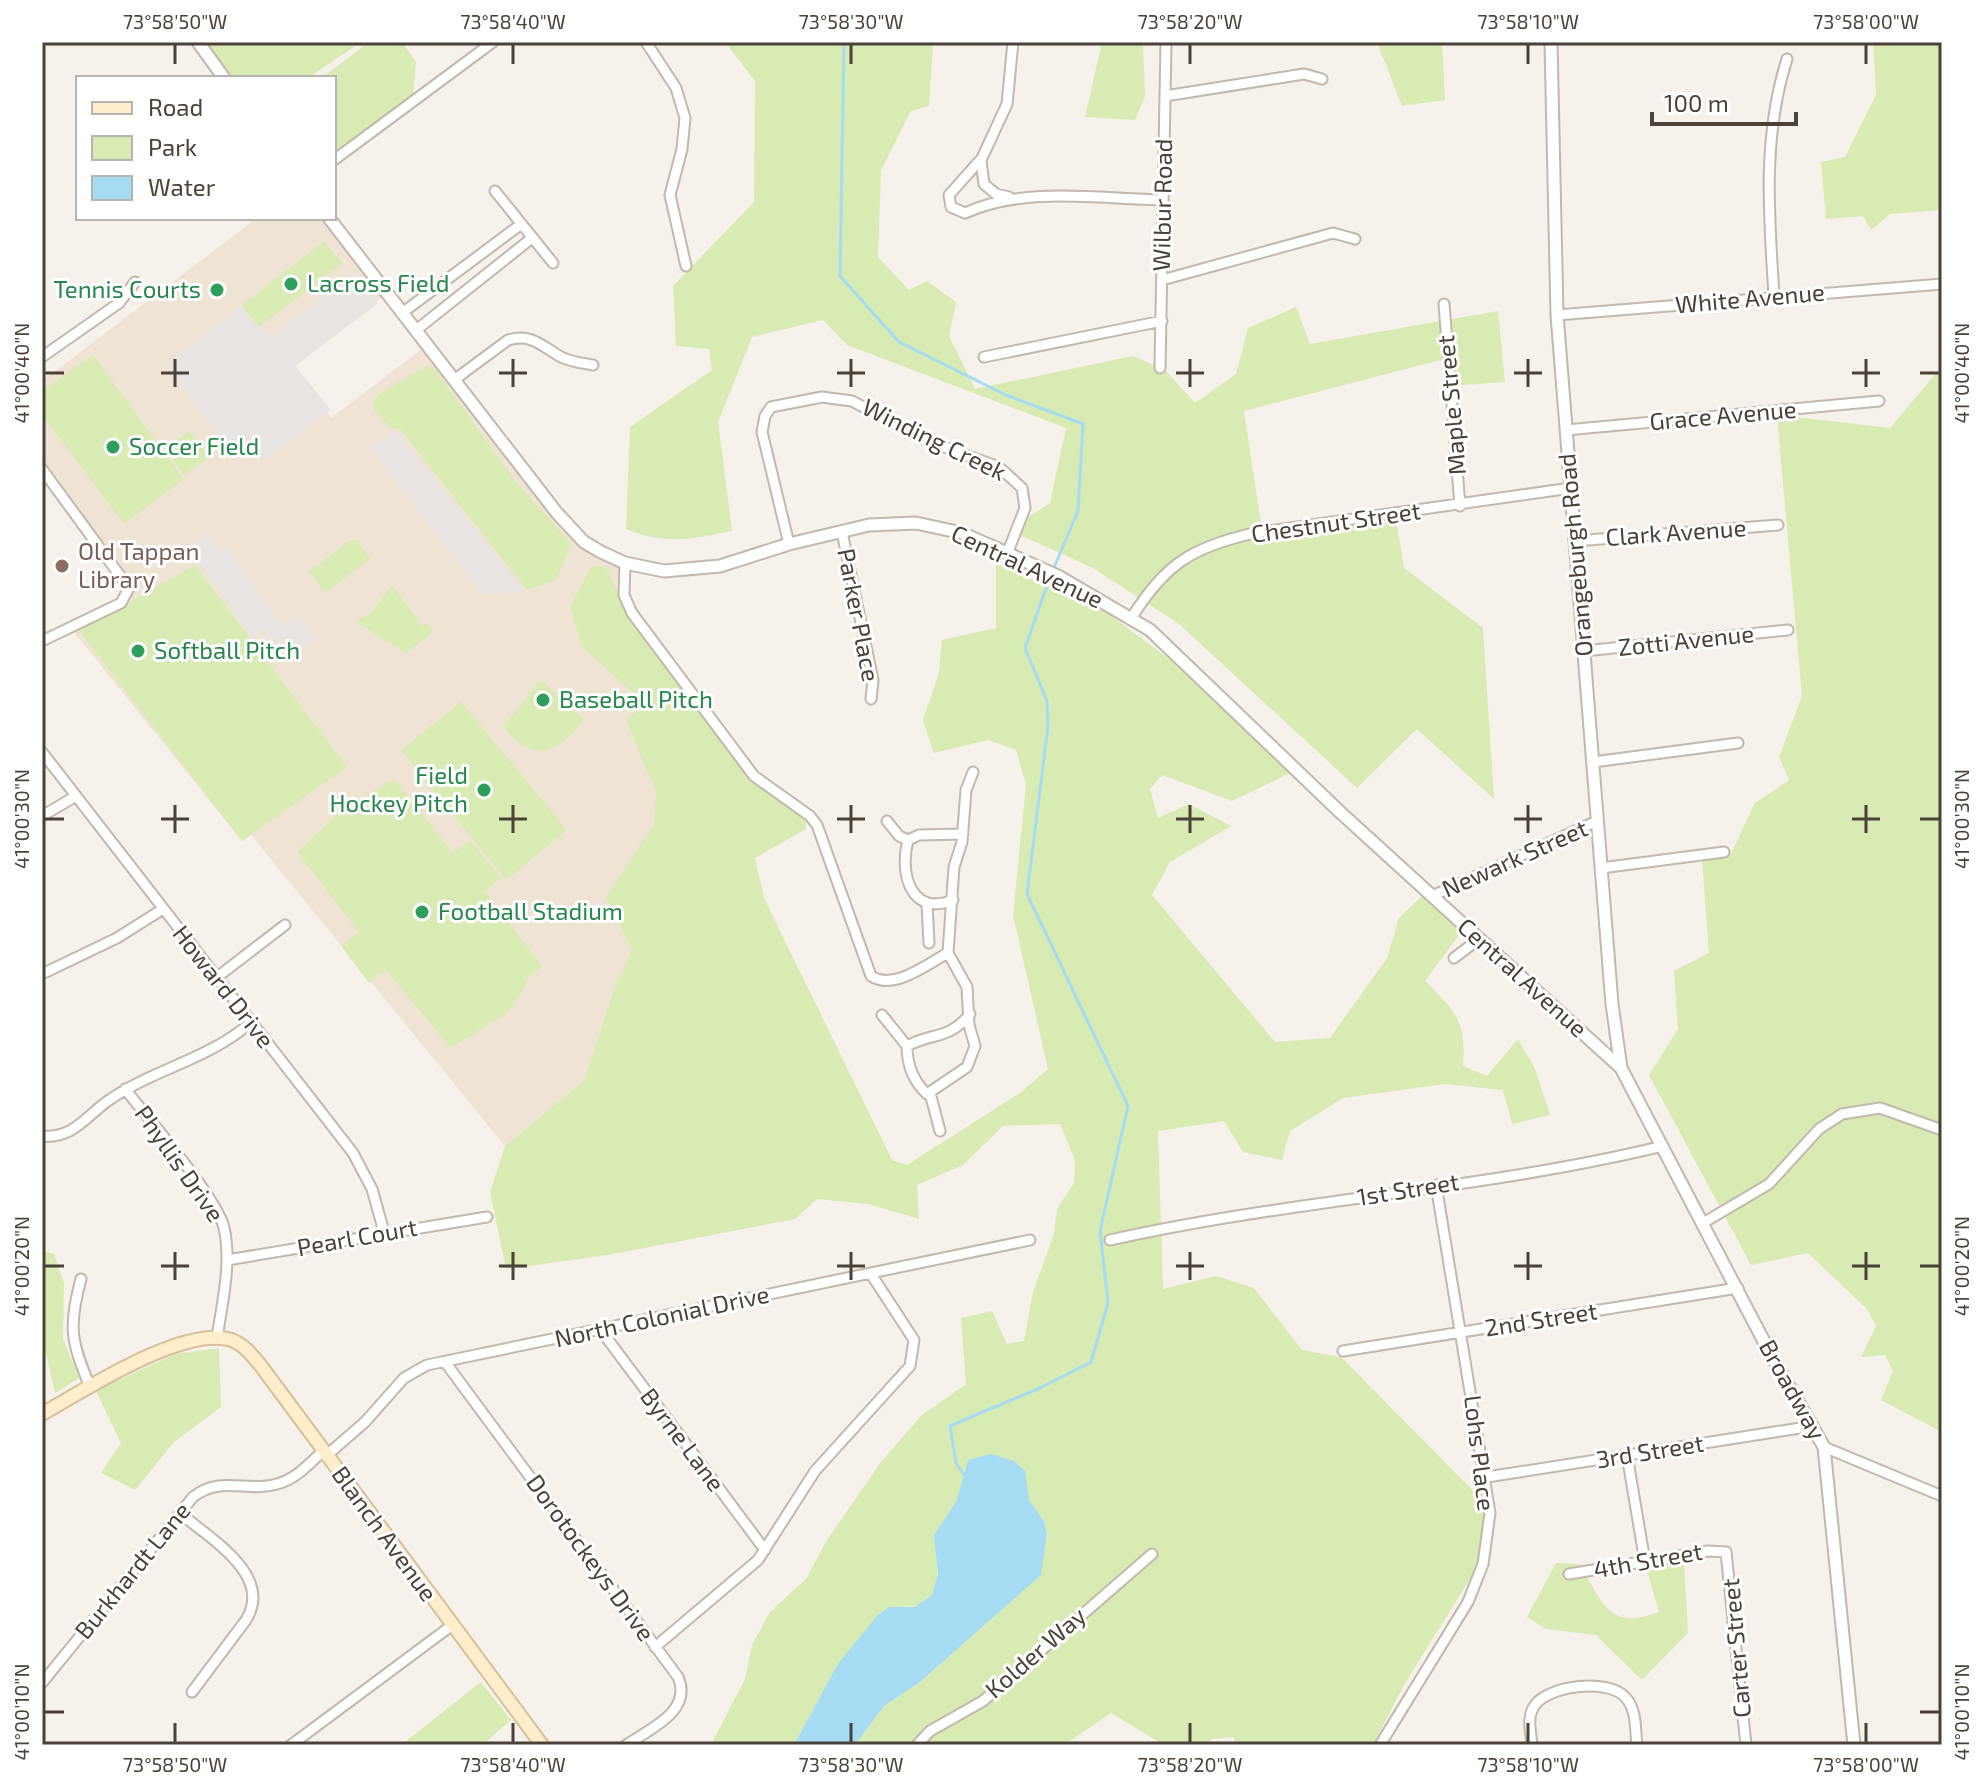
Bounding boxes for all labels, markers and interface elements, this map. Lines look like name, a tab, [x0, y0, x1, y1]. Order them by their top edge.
text: 73°58'50"W	[123, 9, 227, 33]
text: 73°58'40"W	[460, 9, 566, 33]
text: 73°58'30"W	[799, 9, 903, 33]
text: 73°58'20"W	[1138, 9, 1243, 33]
text: 73°58'10"W	[1477, 9, 1579, 33]
text: 73°58'00"W	[1813, 9, 1919, 33]
legend	[76, 76, 336, 220]
scale bar	[1652, 76, 1796, 126]
text: 100 m	[1664, 88, 1729, 117]
text: Road	[148, 92, 203, 121]
text: Park	[148, 132, 197, 161]
street label: Wilbur Road	[1146, 138, 1177, 272]
text: Water	[148, 172, 216, 201]
place label: Lacross Field	[307, 268, 450, 297]
place label: Tennis Courts	[54, 274, 201, 303]
marker: Lacross Field	[282, 275, 300, 293]
street label: White Avenue	[1674, 277, 1826, 318]
marker: Tennis Courts	[208, 281, 226, 299]
text: 41°00'40"N	[9, 323, 33, 423]
text: 41°00'40"N	[1949, 323, 1973, 423]
street label: Maple Street	[1430, 334, 1471, 476]
street label: Winding Creek	[858, 391, 1011, 486]
street label: Grace Avenue	[1648, 394, 1798, 435]
place label: Soccer Field	[129, 431, 259, 460]
marker: Soccer Field	[104, 438, 122, 456]
street label: Orangeburgh Road	[1551, 452, 1598, 658]
street label: Chestnut Street	[1249, 495, 1422, 548]
street label: Clark Avenue	[1605, 512, 1747, 551]
street label: Central Avenue	[947, 518, 1108, 613]
place label: Old Tappan Library	[78, 536, 200, 593]
street label: Parker Place	[832, 546, 887, 684]
marker: Old Tappan Library	[53, 557, 71, 575]
street label: Zotti Avenue	[1616, 618, 1755, 661]
place label: Softball Pitch	[154, 635, 300, 664]
marker: Softball Pitch	[129, 642, 147, 660]
place label: Baseball Pitch	[559, 684, 713, 713]
marker: Baseball Pitch	[534, 691, 552, 709]
place label: Field Hockey Pitch	[329, 760, 468, 817]
text: 41°00'30"N	[9, 769, 33, 869]
text: 41°00'30"N	[1949, 769, 1973, 869]
marker: Field Hockey Pitch	[475, 781, 493, 799]
street label: Newark Street	[1437, 813, 1592, 903]
place label: Football Stadium	[438, 896, 623, 925]
marker: Football Stadium	[413, 903, 431, 921]
street label: Central Avenue	[1452, 911, 1594, 1043]
street label: Howard Drive	[167, 919, 281, 1053]
street label: Phyllis Drive	[129, 1099, 231, 1227]
street label: 1st Street	[1355, 1166, 1461, 1211]
street label: Pearl Court	[294, 1212, 419, 1261]
text: 41°00'20"N	[9, 1216, 33, 1316]
text: 41°00'20"N	[1949, 1216, 1973, 1316]
street label: North Colonial Drive	[552, 1279, 772, 1352]
street label: 2nd Street	[1483, 1295, 1599, 1342]
street label: Broadway	[1754, 1334, 1833, 1445]
street label: Byrne Lane	[635, 1382, 731, 1496]
street label: Lohs Place	[1459, 1393, 1502, 1512]
street label: 3rd Street	[1594, 1428, 1706, 1473]
street label: Blanch Avenue	[326, 1460, 444, 1606]
street label: Dorotockeys Drive	[521, 1468, 661, 1646]
street label: Burkhardt Lane	[68, 1496, 196, 1644]
street label: 4th Street	[1591, 1536, 1704, 1583]
street label: Carter Street	[1715, 1577, 1756, 1719]
street label: Kolder Way	[979, 1600, 1091, 1703]
text: 41°00'10"N	[9, 1664, 33, 1761]
text: 41°00'10"N	[1949, 1664, 1973, 1761]
text: 73°58'50"W	[123, 1752, 227, 1776]
text: 73°58'40"W	[460, 1752, 566, 1776]
text: 73°58'30"W	[799, 1752, 903, 1776]
text: 73°58'20"W	[1138, 1752, 1243, 1776]
text: 73°58'10"W	[1477, 1752, 1579, 1776]
text: 73°58'00"W	[1813, 1752, 1919, 1776]

